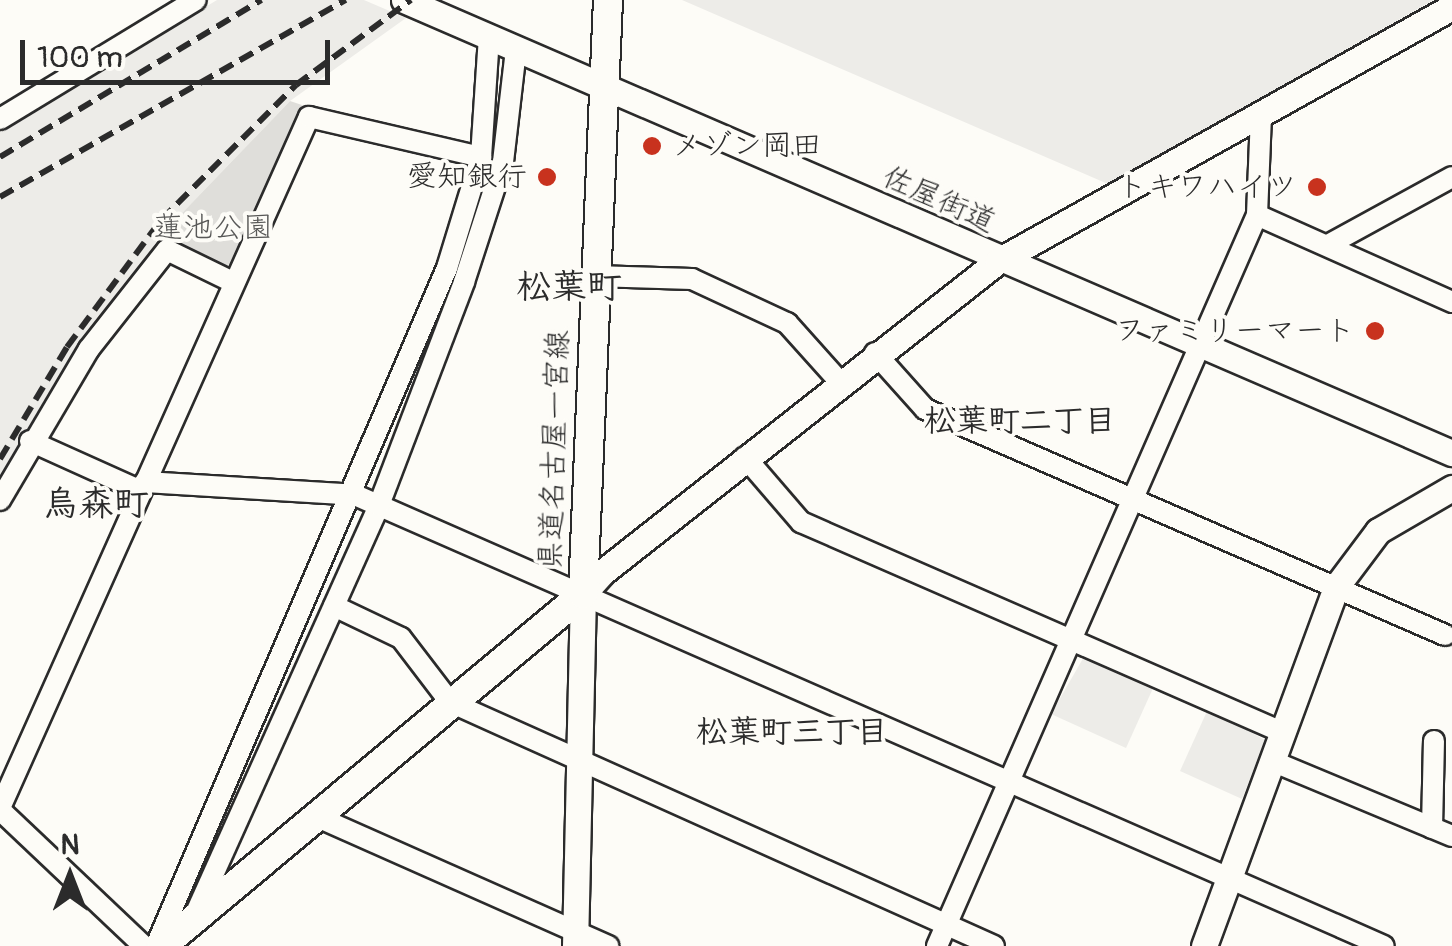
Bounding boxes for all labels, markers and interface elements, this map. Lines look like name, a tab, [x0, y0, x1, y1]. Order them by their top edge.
scale bar	[25, 20, 335, 82]
text: 100 m	[37, 39, 123, 76]
place label: メゾン岡田	[672, 128, 822, 164]
marker: メゾン岡田	[641, 135, 663, 157]
place label: 愛知銀行	[407, 159, 527, 195]
street label: 佐屋街道	[877, 159, 1001, 241]
marker: 愛知銀行	[536, 166, 558, 188]
place label: トキワハイツ	[1117, 169, 1297, 205]
marker: トキワハイツ	[1306, 176, 1328, 198]
park label: 蓮池公園	[153, 210, 273, 246]
district label: 松葉町	[517, 266, 621, 308]
place label: ファミリーマート	[1115, 313, 1355, 349]
marker: ファミリーマート	[1364, 320, 1386, 342]
street label: 県道名古屋一宮線	[533, 329, 577, 571]
district label: 松葉町二丁目	[924, 402, 1116, 440]
district label: 烏森町	[44, 483, 148, 525]
district label: 松葉町三丁目	[696, 713, 888, 751]
north arrow	[20, 826, 120, 926]
text: N	[61, 828, 79, 863]

